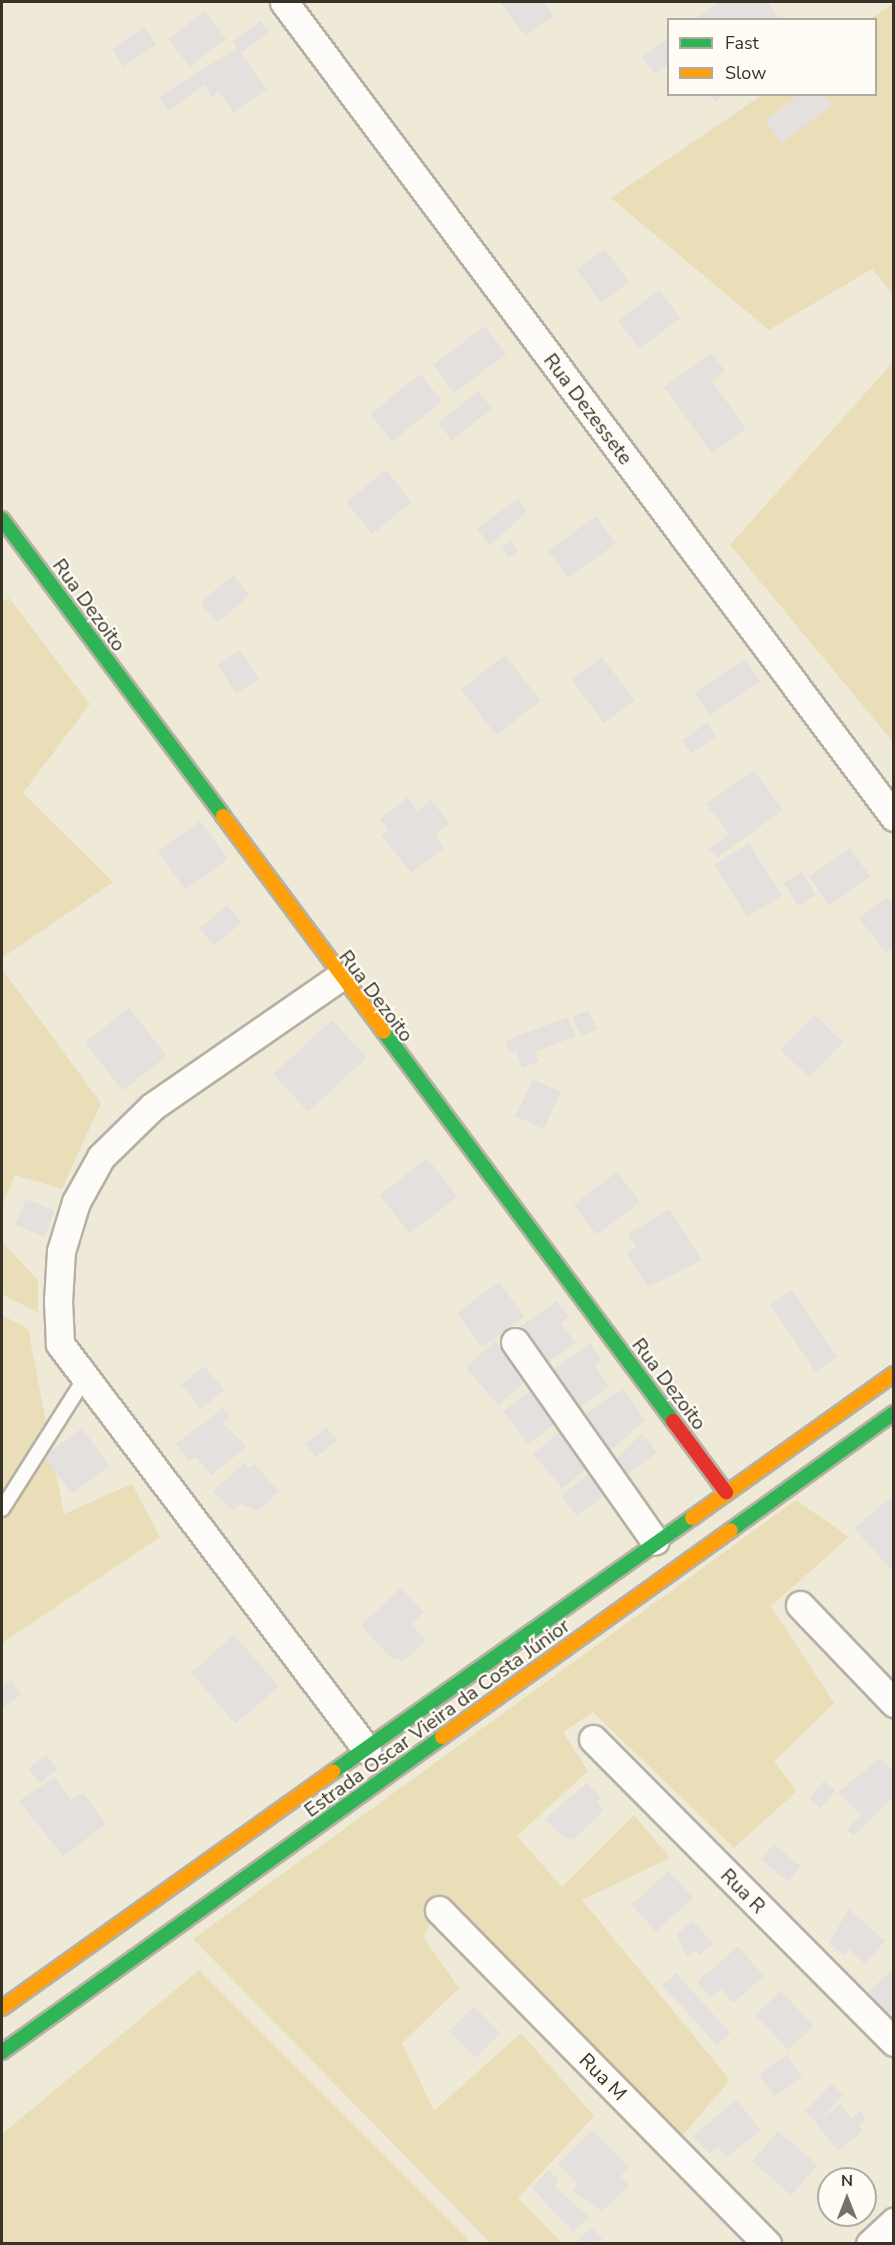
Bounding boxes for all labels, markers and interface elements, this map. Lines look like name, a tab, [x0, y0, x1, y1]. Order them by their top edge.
legend	[667, 18, 877, 96]
text: Fast	[725, 31, 759, 55]
text: Slow	[725, 61, 766, 85]
street label: Rua Dezessete	[538, 349, 638, 469]
street label: Rua Dezoito	[47, 554, 131, 656]
street label: Rua Dezoito	[334, 945, 418, 1047]
street label: Rua Dezoito	[627, 1333, 711, 1435]
street label: Estrada Oscar Vieira da Costa Júnior	[300, 1614, 574, 1822]
street label: Rua R	[716, 1864, 770, 1918]
street label: Rua M	[574, 2048, 632, 2106]
north arrow	[817, 2167, 877, 2227]
text: N	[841, 2170, 853, 2192]

